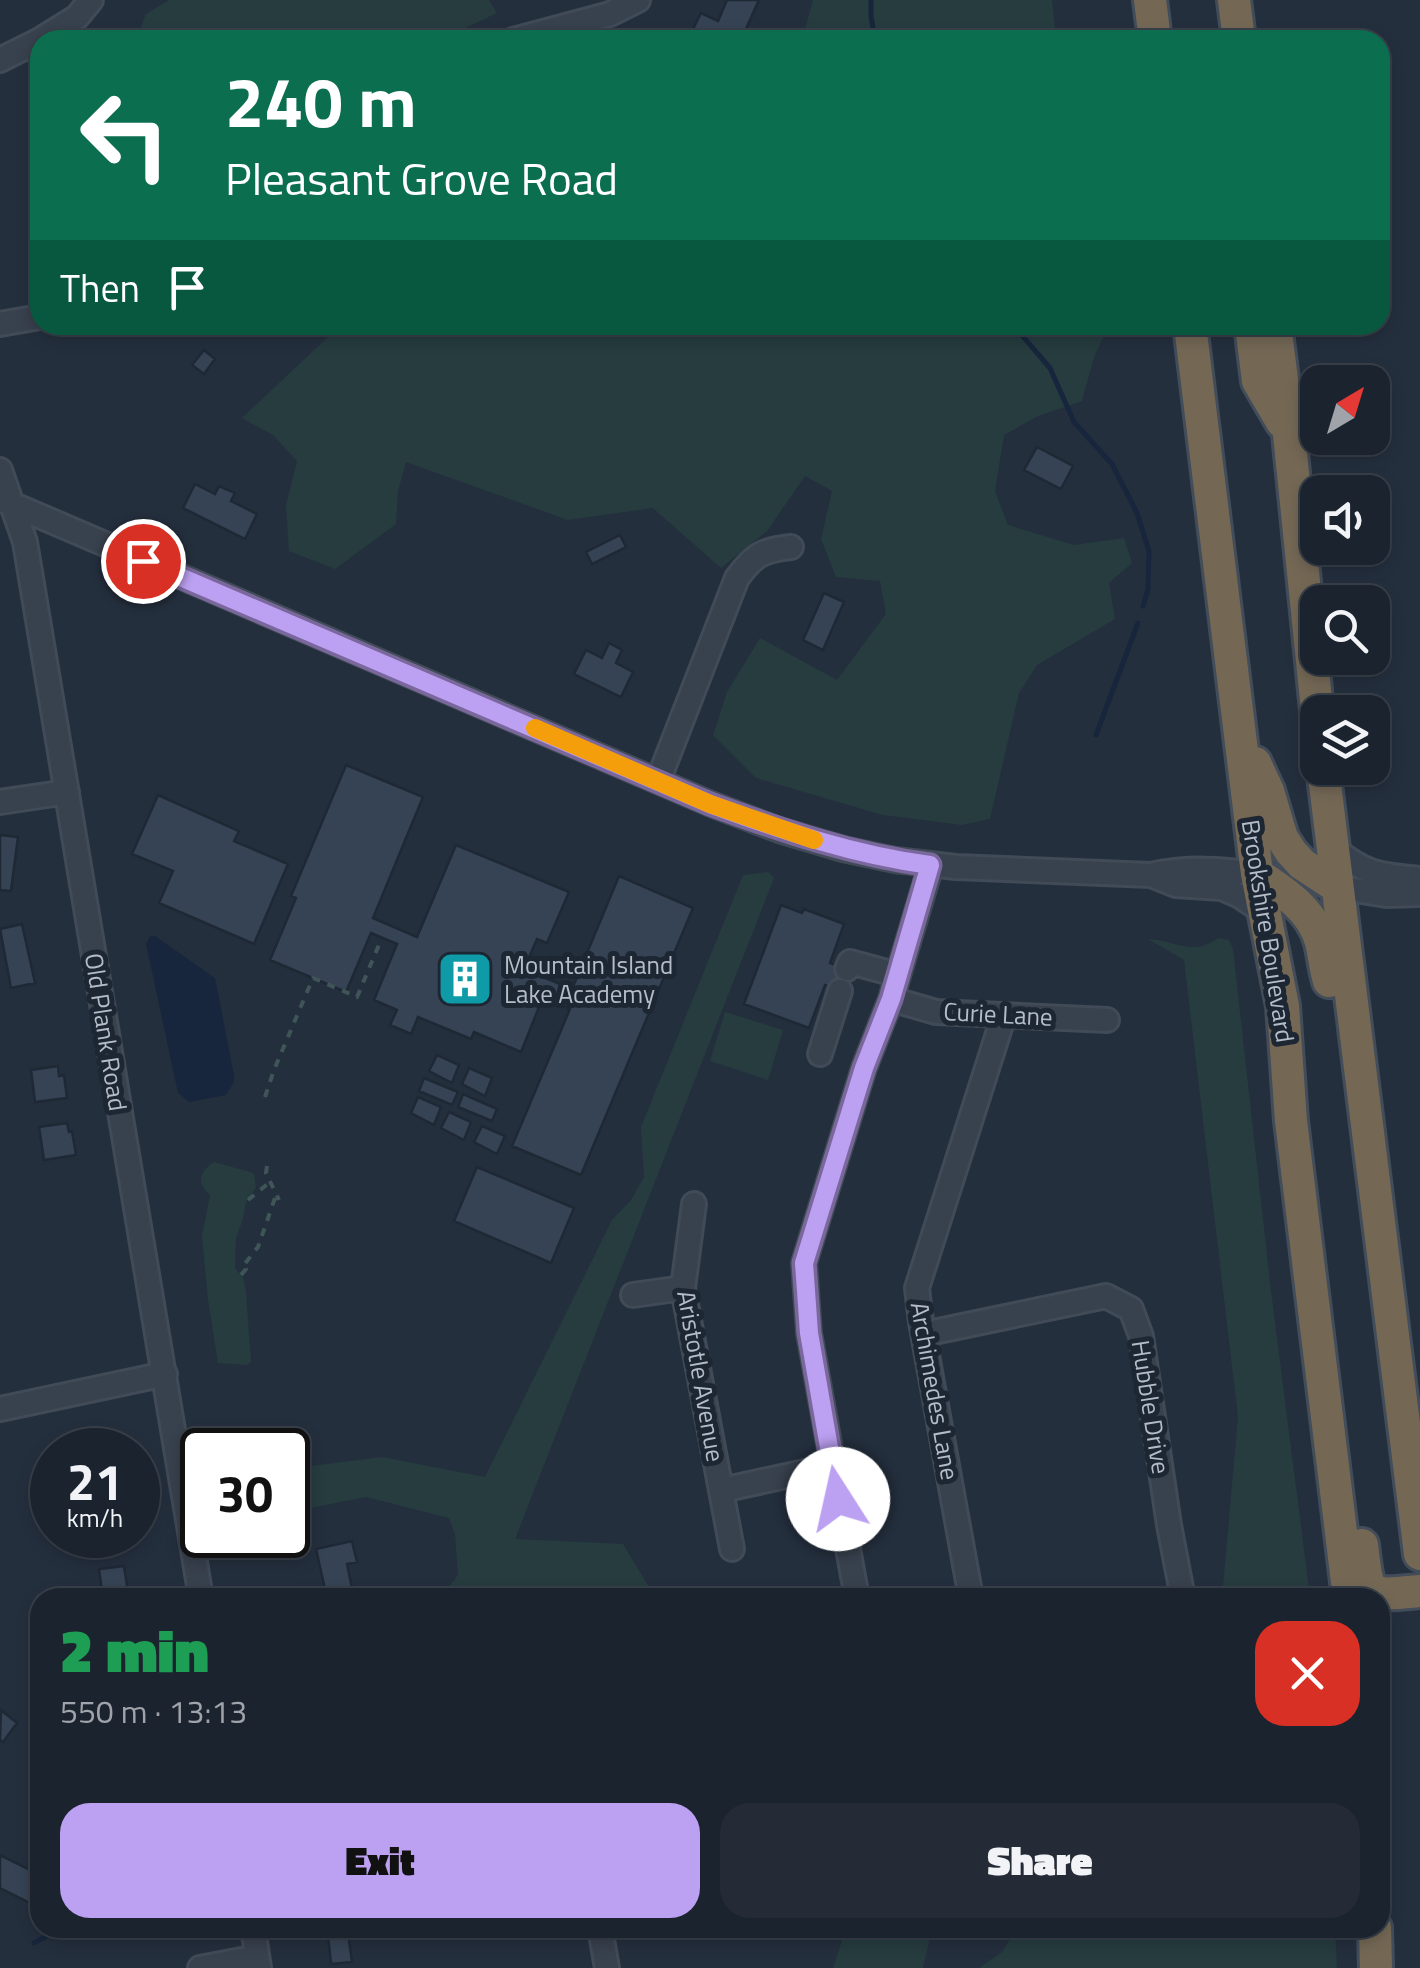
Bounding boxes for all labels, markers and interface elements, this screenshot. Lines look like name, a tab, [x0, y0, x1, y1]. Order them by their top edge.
text: 240 m	[225, 48, 417, 154]
icon: left	[60, 70, 190, 200]
text: Pleasant Grove Road	[225, 144, 618, 212]
text: Then	[60, 259, 140, 317]
icon: arrive	[160, 260, 215, 315]
north arrow	[1300, 365, 1390, 455]
map controls	[1300, 365, 1390, 785]
button: sound	[1300, 475, 1390, 565]
pin	[101, 519, 186, 604]
icon: arrive	[116, 534, 171, 589]
button: search	[1300, 585, 1390, 675]
button: layers	[1300, 695, 1390, 785]
street label: Brookshire Boulevard	[1232, 817, 1304, 1045]
place label: Mountain Island Lake Academy	[504, 946, 673, 1013]
building icon: Mountain Island Lake Academy	[435, 949, 495, 1009]
street label: Old Plank Road	[75, 950, 137, 1114]
street label: Curie Lane	[942, 992, 1054, 1036]
street label: Aristotle Avenue	[667, 1287, 735, 1465]
street label: Archimedes Lane	[901, 1299, 969, 1483]
street label: Hubble Drive	[1122, 1337, 1180, 1477]
speed limit sign: 30	[180, 1428, 310, 1558]
text: 21	[67, 1443, 123, 1519]
position arrow	[786, 1447, 890, 1551]
text: km/h	[67, 1499, 123, 1537]
text: 2 min	[60, 1604, 209, 1695]
button: close	[1255, 1621, 1360, 1726]
text: 550 m · 13:13	[60, 1687, 247, 1735]
button: Exit	[60, 1803, 700, 1918]
button: Share	[720, 1803, 1360, 1918]

